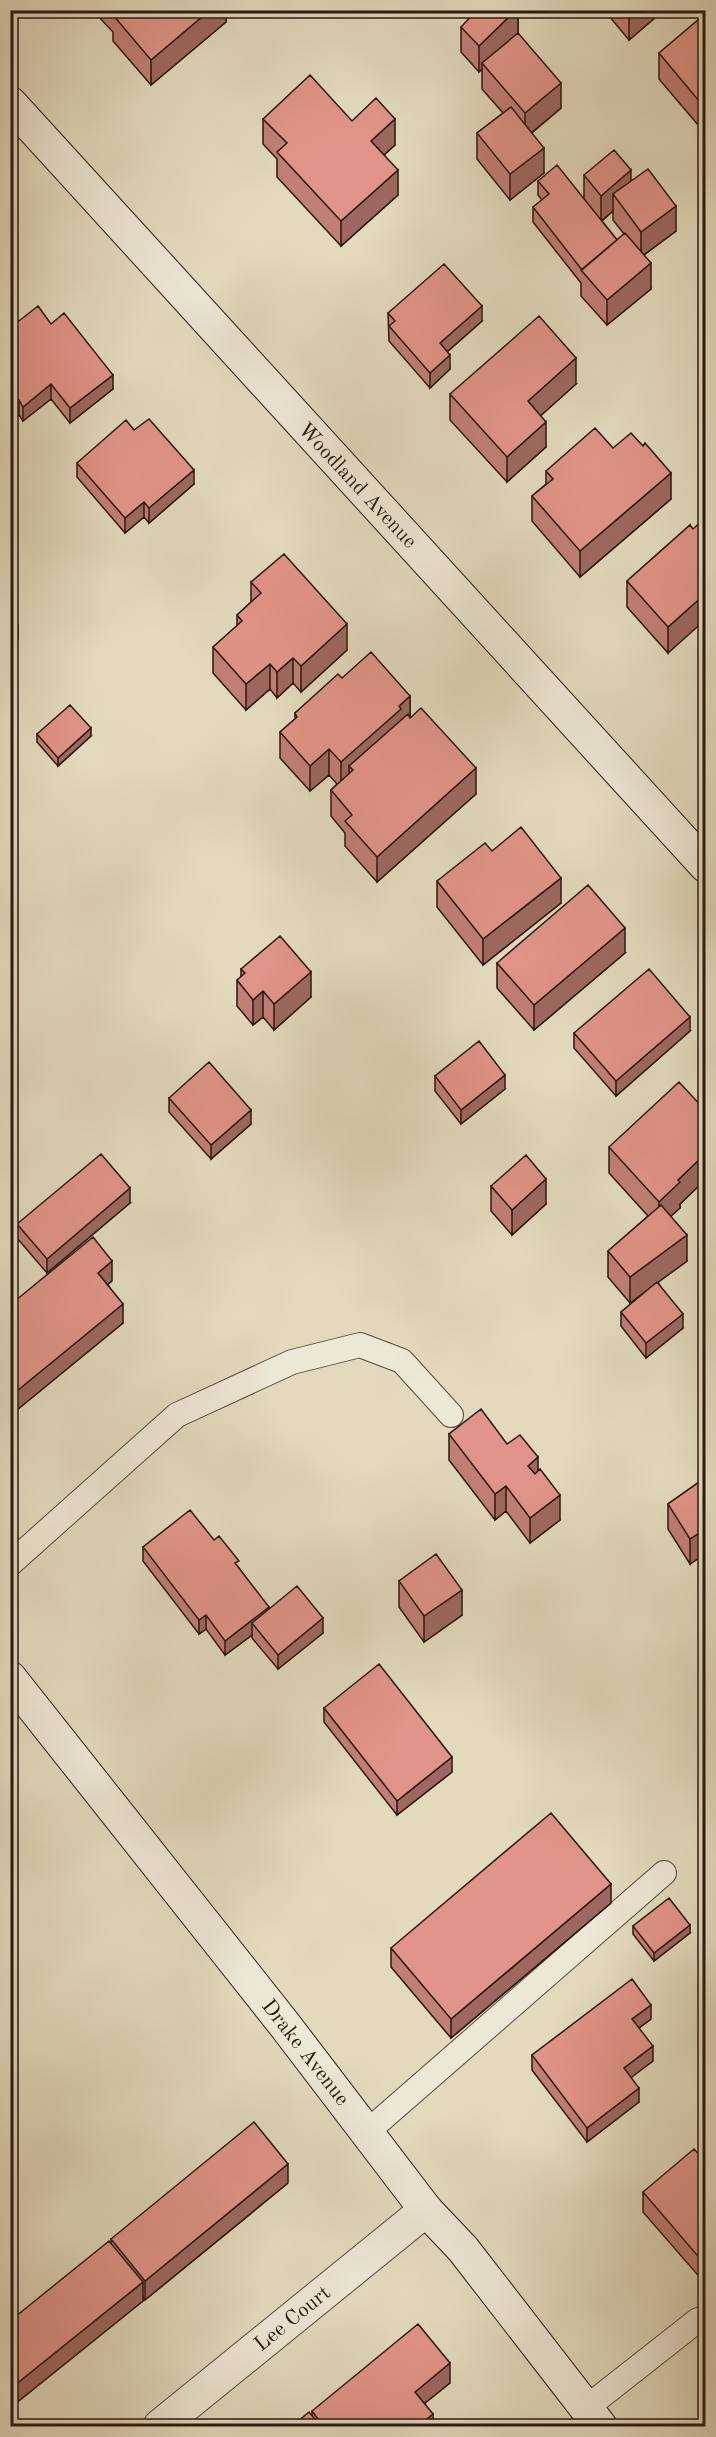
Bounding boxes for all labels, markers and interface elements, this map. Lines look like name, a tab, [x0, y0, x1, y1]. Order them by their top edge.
street label: Woodland Avenue	[294, 419, 420, 553]
street label: Drake Avenue	[257, 1996, 353, 2110]
street label: Lee Court	[251, 2282, 335, 2356]

